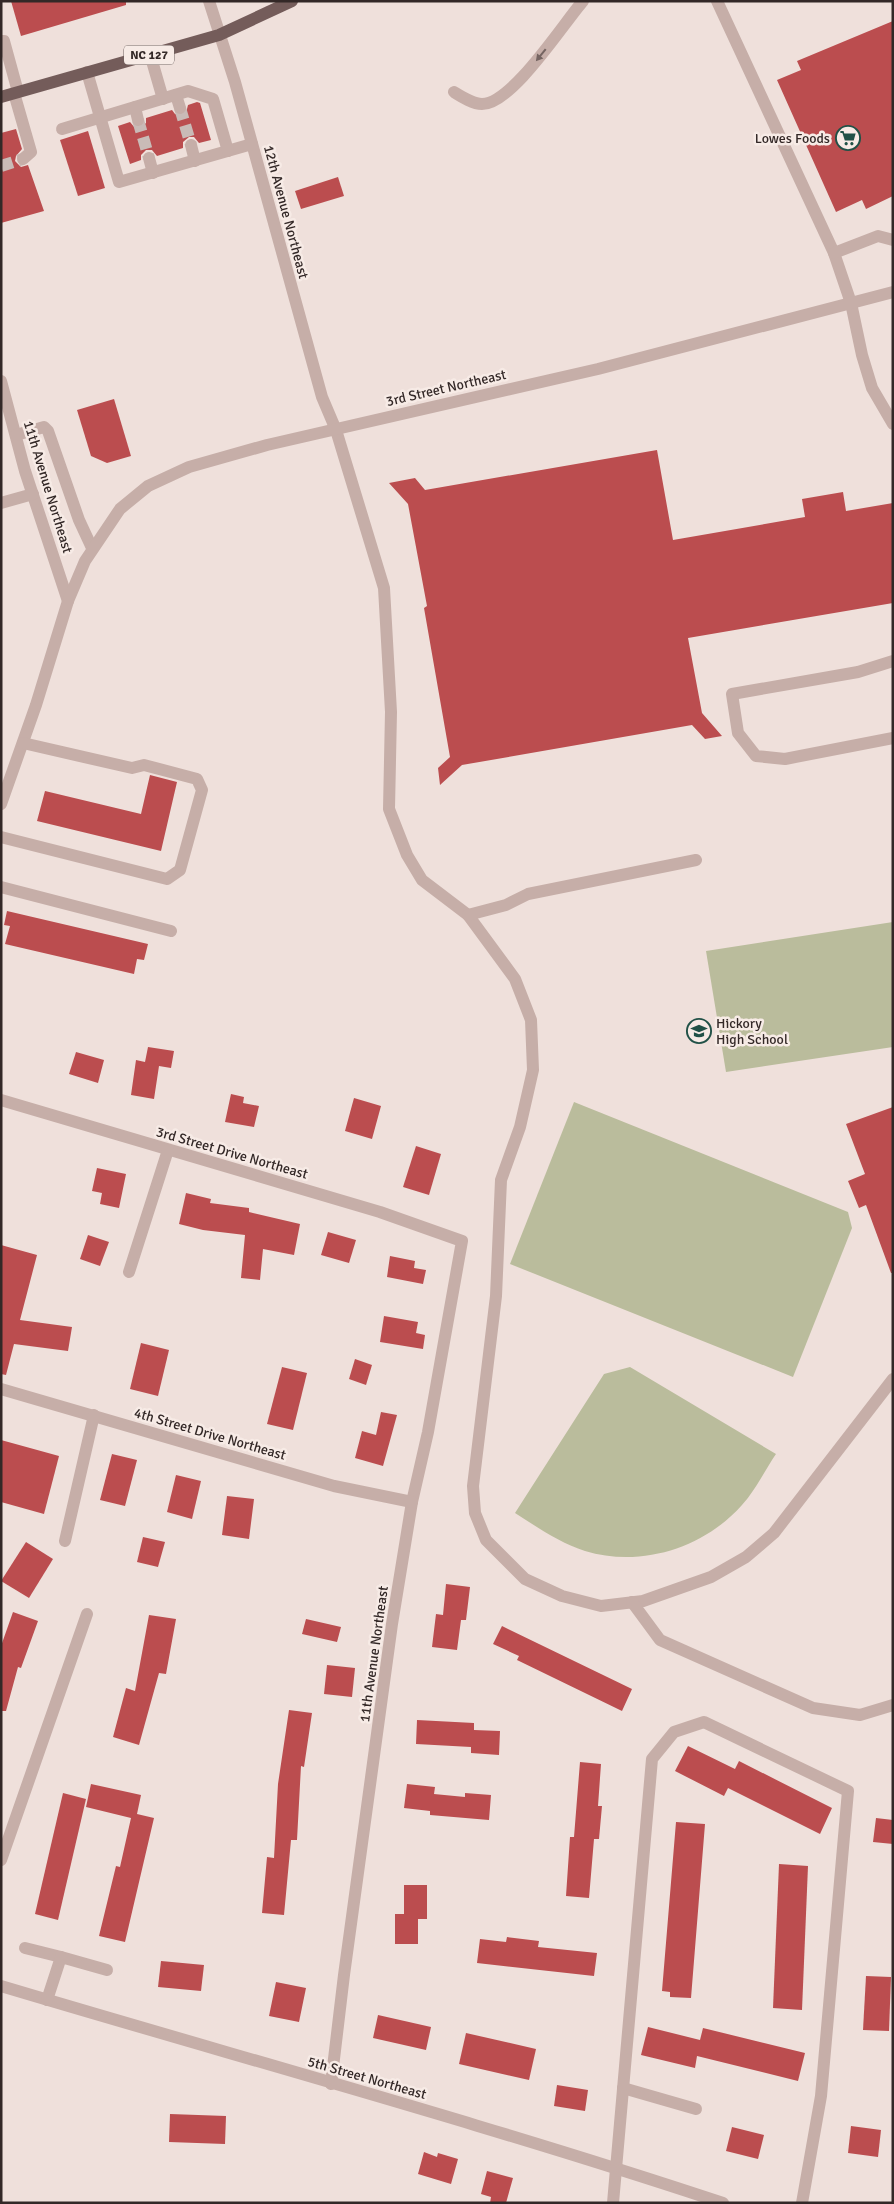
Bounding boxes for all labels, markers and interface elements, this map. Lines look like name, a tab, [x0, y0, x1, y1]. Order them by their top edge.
road number: NC 127	[124, 46, 174, 64]
one-way arrow	[536, 48, 547, 61]
supermarket icon: Lowes Foods	[835, 125, 861, 151]
place label: Lowes Foods	[755, 130, 830, 147]
street label: 12th Avenue Northeast	[260, 143, 312, 281]
street label: 3rd Street Northeast	[384, 366, 508, 410]
street label: 11th Avenue Northeast	[20, 419, 76, 555]
place label: Hickory High School	[716, 1015, 788, 1048]
school or university icon: Hickory High School	[686, 1018, 712, 1044]
street label: 3rd Street Drive Northeast	[154, 1123, 310, 1183]
street label: 4th Street Drive Northeast	[132, 1404, 288, 1464]
street label: 11th Avenue Northeast	[356, 1585, 392, 1723]
street label: 5th Street Northeast	[306, 2053, 428, 2103]

